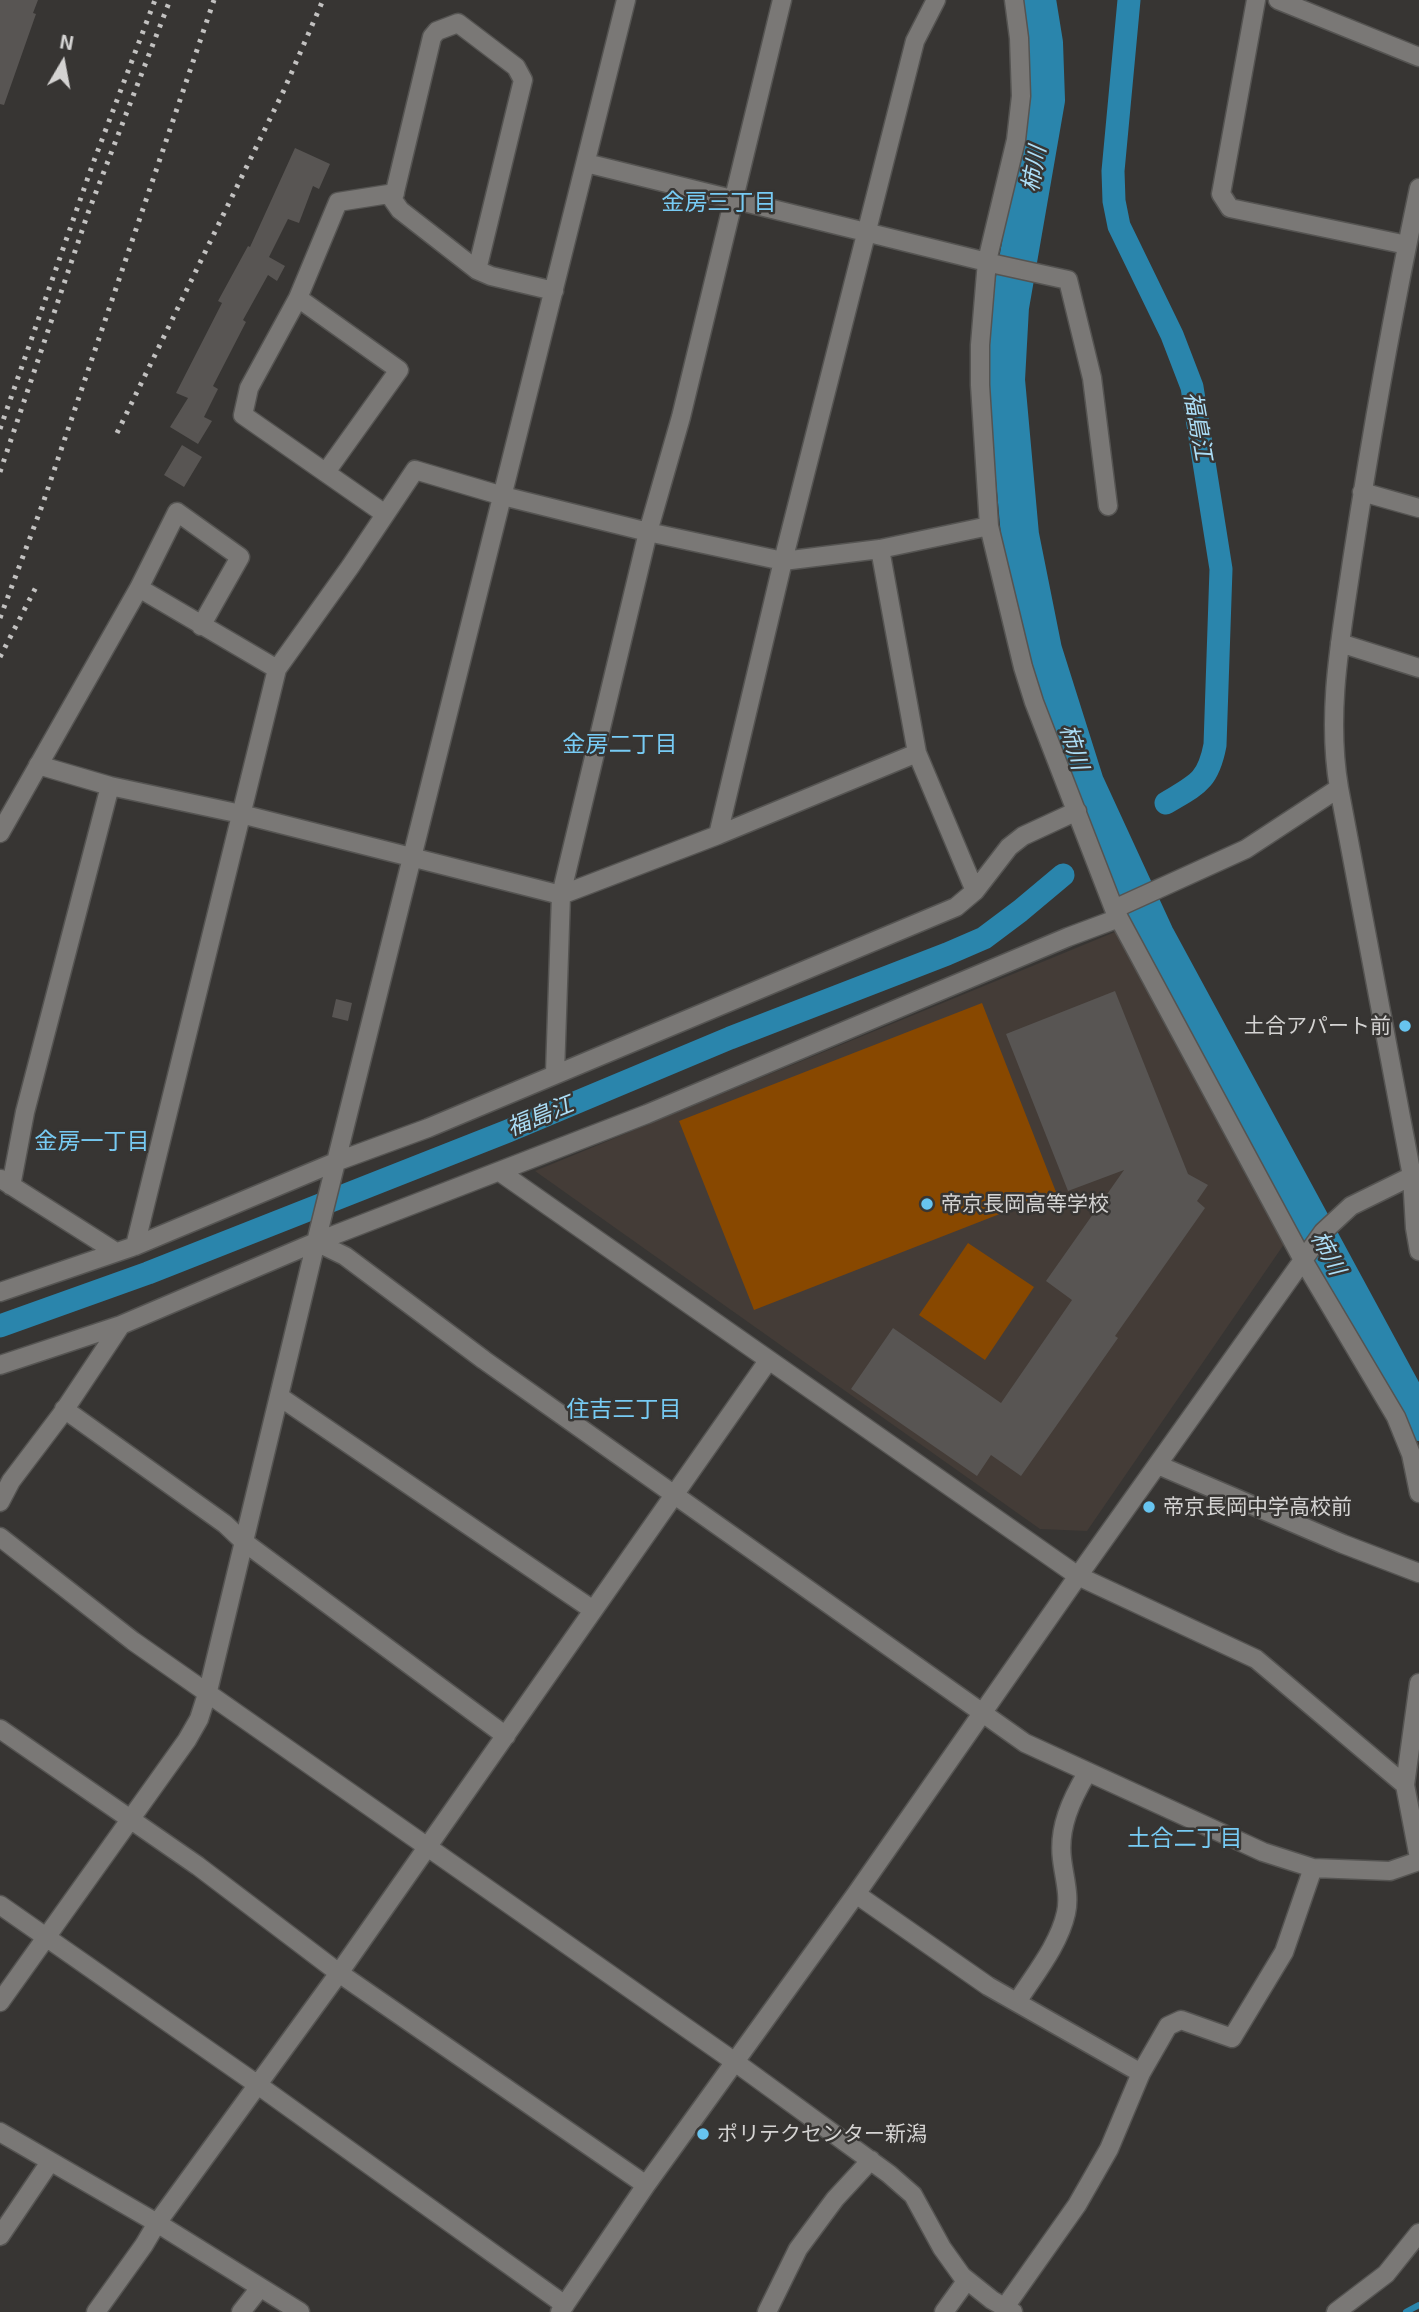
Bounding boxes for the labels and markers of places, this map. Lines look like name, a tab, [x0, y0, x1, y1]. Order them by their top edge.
place label: 土合アパート前	[1244, 1013, 1391, 1039]
marker: 土合アパート前	[1397, 1018, 1413, 1034]
place label: 帝京長岡高等学校	[941, 1191, 1109, 1217]
marker: 帝京長岡高等学校	[919, 1196, 935, 1212]
place label: 帝京長岡中学高校前	[1163, 1494, 1352, 1520]
marker: 帝京長岡中学高校前	[1141, 1499, 1157, 1515]
place label: ポリテクセンター新潟	[717, 2121, 927, 2147]
marker: ポリテクセンター新潟	[695, 2126, 711, 2142]

